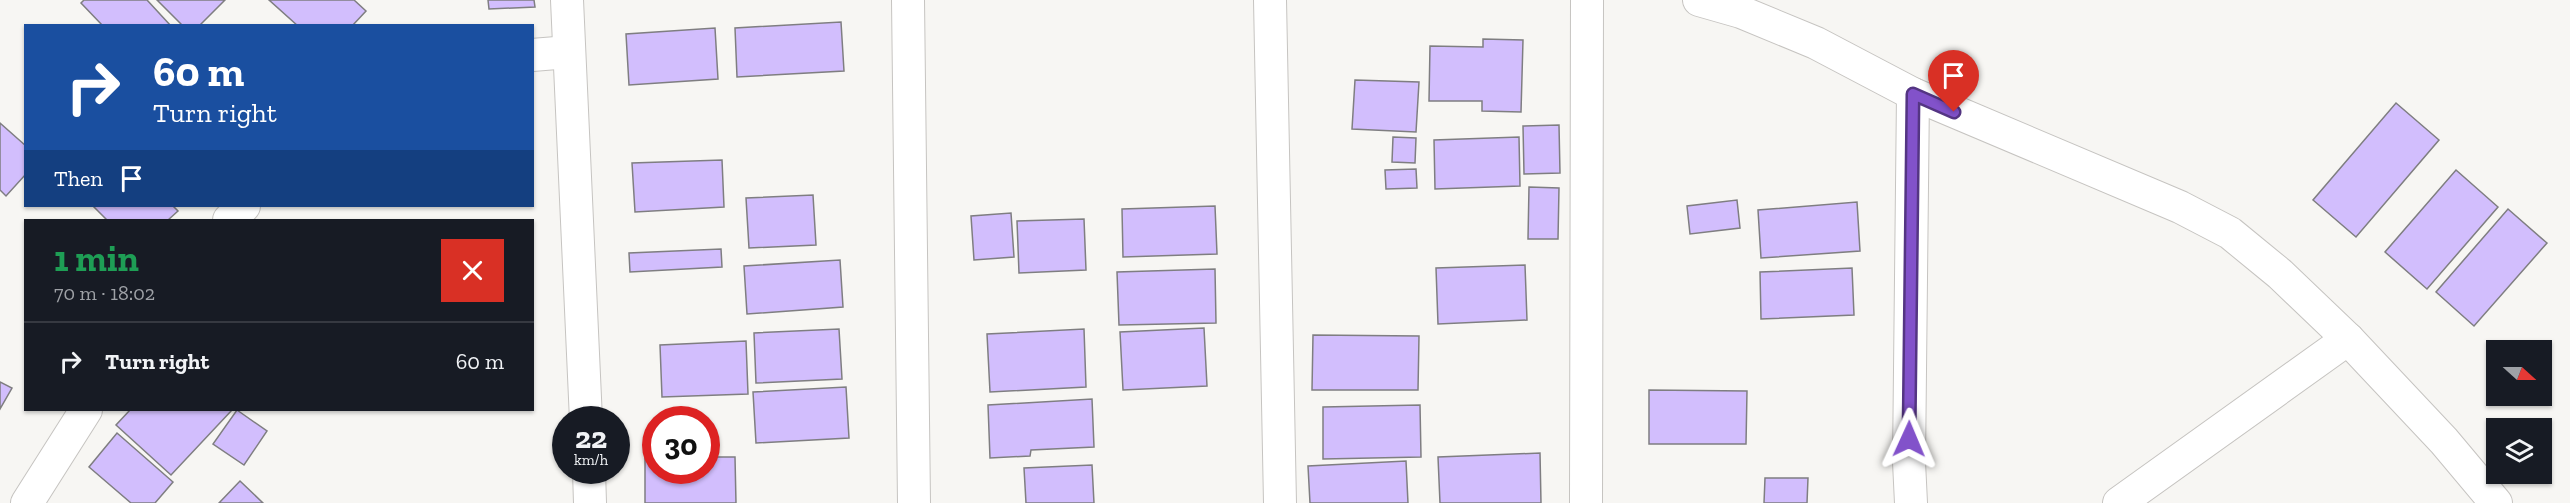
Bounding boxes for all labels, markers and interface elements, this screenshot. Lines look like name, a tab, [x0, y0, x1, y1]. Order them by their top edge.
text: 60 m	[153, 46, 244, 97]
icon: right	[54, 48, 132, 126]
pin	[1928, 50, 1979, 112]
icon: arrive	[1937, 59, 1970, 92]
text: Turn right	[153, 97, 277, 129]
icon: arrive	[115, 162, 148, 195]
text: Then	[54, 165, 103, 192]
text: 1 min	[54, 237, 139, 280]
button: close	[441, 239, 504, 302]
text: 70 m · 18:02	[54, 281, 155, 305]
north arrow	[2486, 340, 2552, 406]
map controls	[2486, 340, 2552, 484]
icon: right	[54, 345, 87, 378]
text: Turn right	[105, 348, 209, 375]
text: 60 m	[456, 348, 504, 375]
speed limit sign: 30	[642, 406, 720, 484]
position arrow	[1877, 407, 1941, 471]
button: layers	[2486, 418, 2552, 484]
text: 22	[575, 420, 607, 456]
text: km/h	[574, 451, 608, 469]

